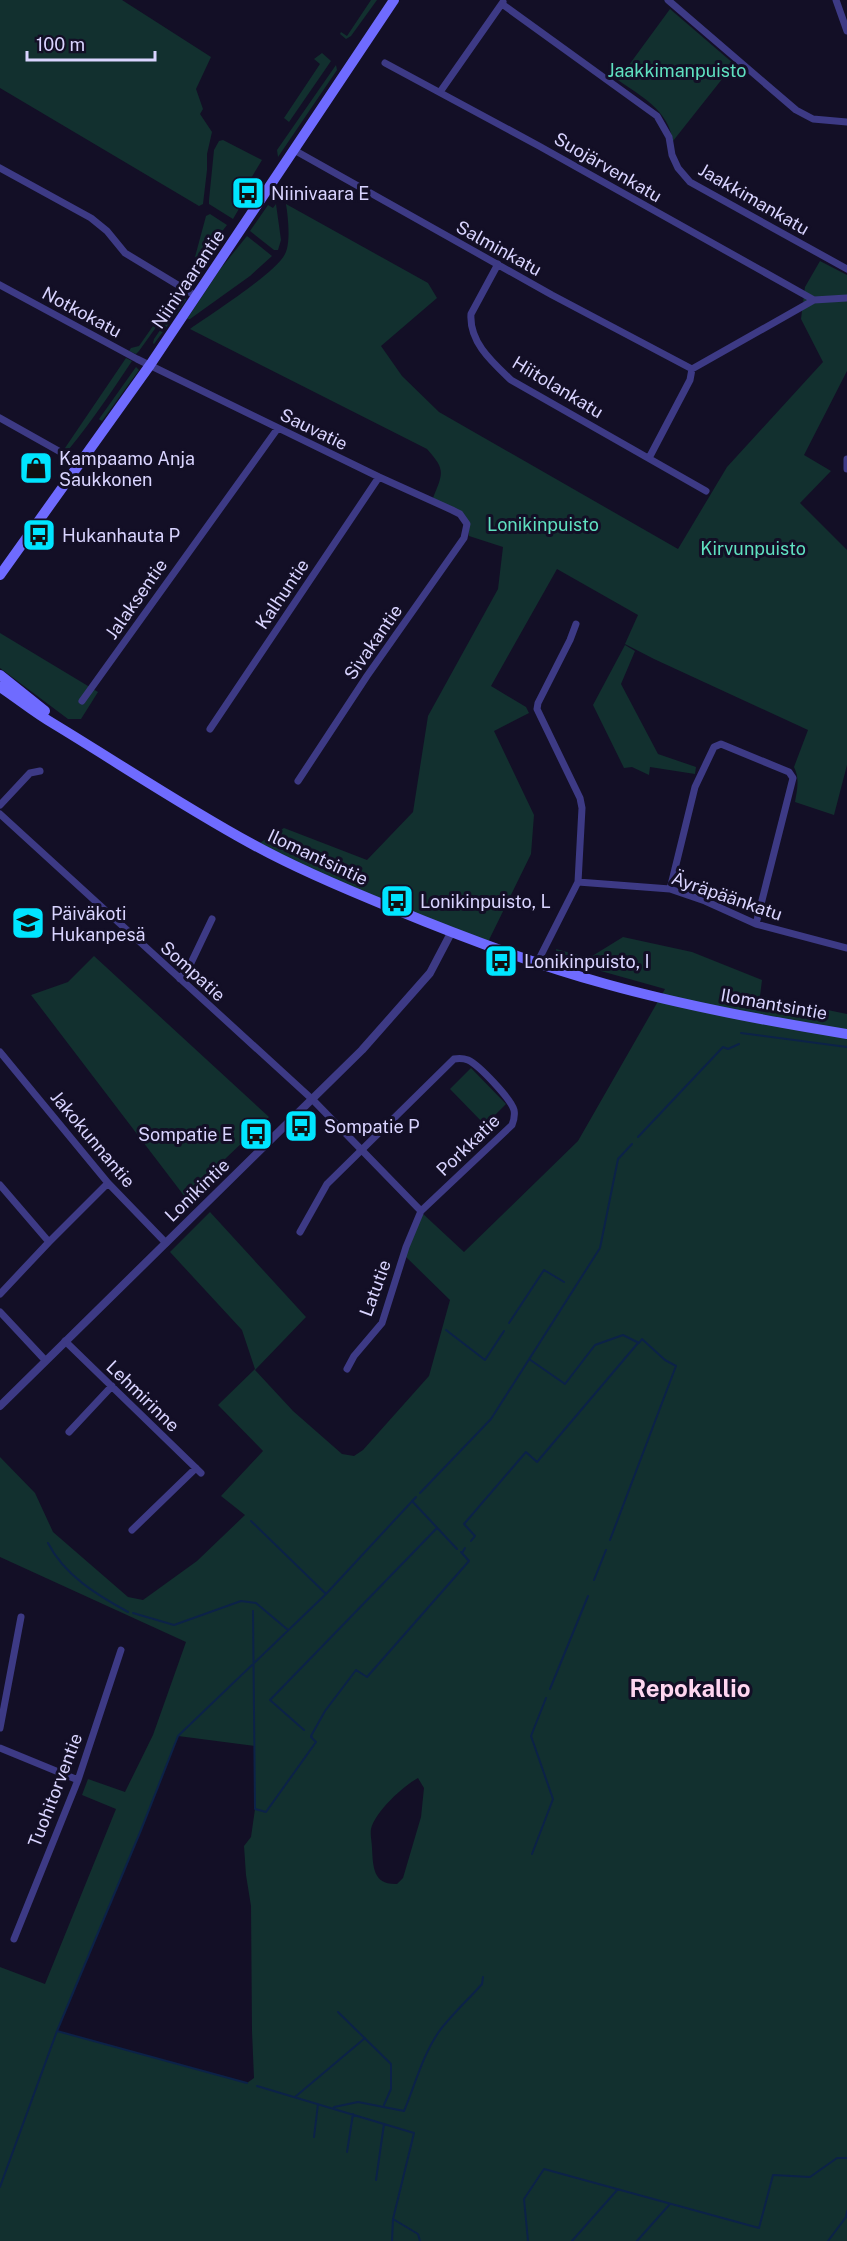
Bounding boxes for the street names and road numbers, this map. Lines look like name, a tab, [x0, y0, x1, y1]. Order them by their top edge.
street label: Suojärvenkatu	[550, 128, 666, 206]
street label: Jaakkimankatu	[695, 159, 813, 239]
street label: Salminkatu	[453, 216, 545, 280]
street label: Niinivaarantie	[147, 226, 229, 332]
street label: Notkokatu	[39, 282, 125, 342]
street label: Hiitolankatu	[509, 352, 607, 422]
street label: Sauvatie	[277, 404, 351, 454]
street label: Jalaksentie	[101, 555, 171, 643]
street label: Kalhuntie	[251, 555, 313, 633]
street label: Sivakantie	[340, 600, 406, 684]
street label: Ilomantsintie	[265, 825, 371, 889]
street label: Äyräpäänkatu	[669, 866, 785, 925]
street label: Sompatie	[156, 937, 230, 1005]
street label: Ilomantsintie	[719, 984, 829, 1024]
street label: Jakokunnantie	[47, 1086, 139, 1192]
street label: Porkkatie	[432, 1110, 504, 1180]
street label: Lonikintie	[160, 1154, 234, 1226]
street label: Latutie	[355, 1257, 395, 1319]
street label: Lehmirinne	[102, 1356, 184, 1436]
street label: Tuohitorventie	[24, 1730, 86, 1850]

